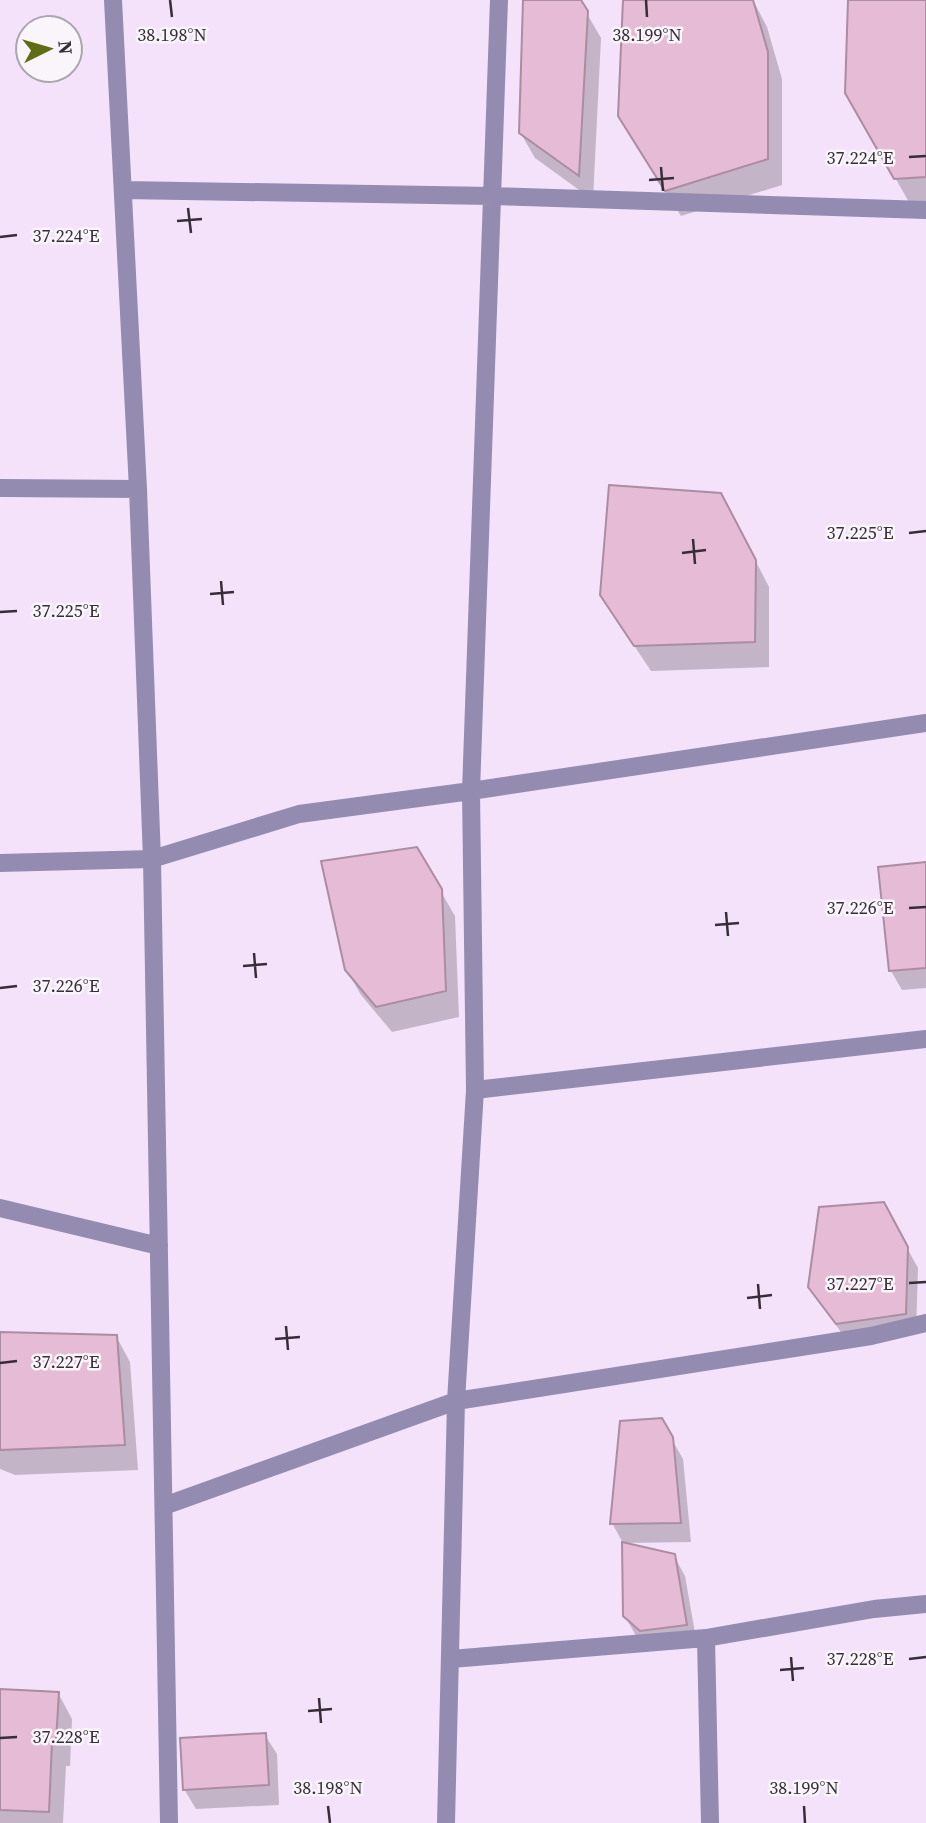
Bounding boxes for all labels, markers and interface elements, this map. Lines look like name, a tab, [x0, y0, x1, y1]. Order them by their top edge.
north arrow	[14, 14, 84, 84]
text: 38.198°N	[137, 22, 207, 47]
text: 38.199°N	[612, 22, 682, 47]
text: N	[52, 39, 80, 56]
text: 37.224°E	[826, 145, 894, 170]
text: 37.224°E	[32, 223, 100, 248]
text: 37.225°E	[826, 520, 894, 545]
text: 37.225°E	[32, 598, 100, 623]
text: 37.226°E	[826, 895, 894, 920]
text: 37.226°E	[32, 973, 100, 998]
text: 37.227°E	[826, 1271, 894, 1296]
text: 37.227°E	[32, 1349, 100, 1374]
text: 37.228°E	[826, 1646, 894, 1671]
text: 37.228°E	[32, 1724, 100, 1749]
text: 38.198°N	[293, 1775, 363, 1800]
text: 38.199°N	[769, 1775, 839, 1800]

